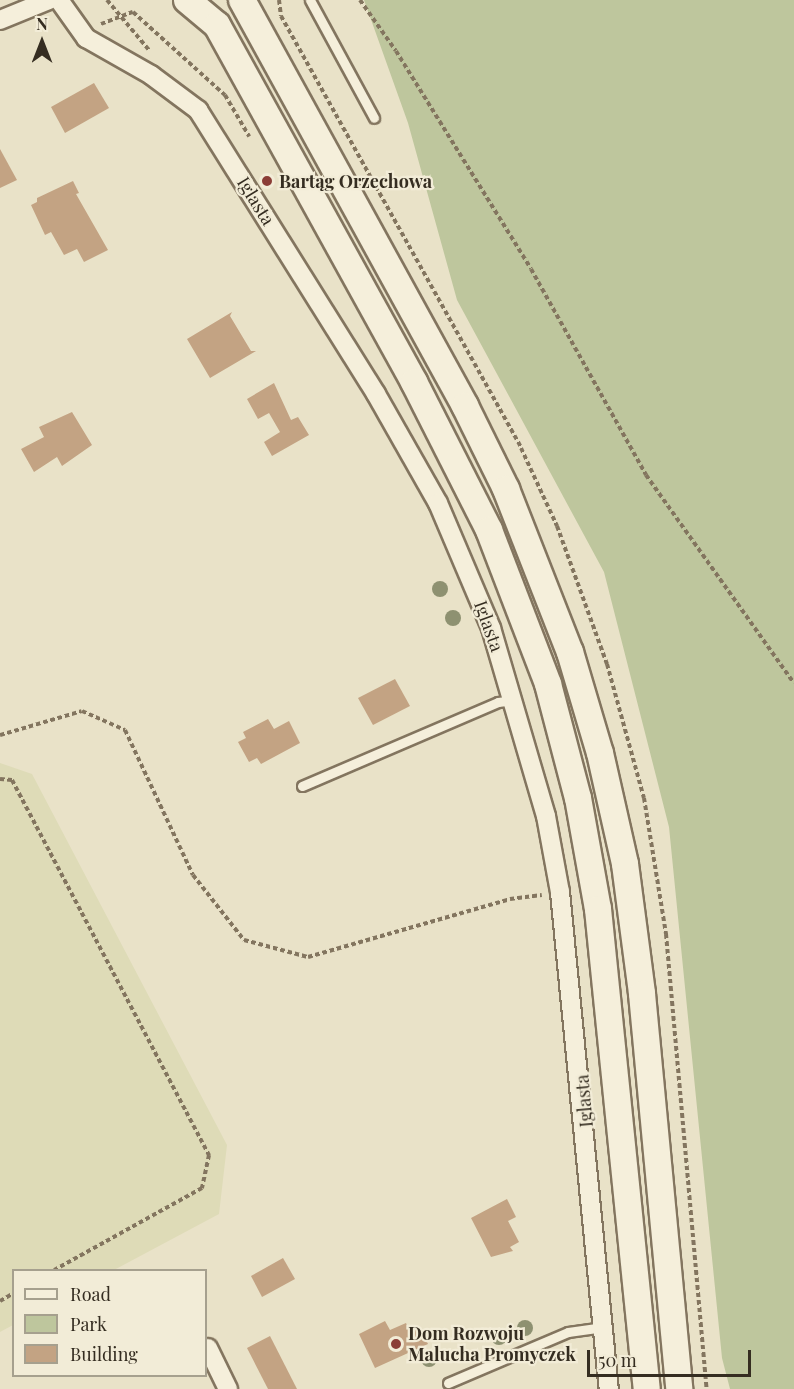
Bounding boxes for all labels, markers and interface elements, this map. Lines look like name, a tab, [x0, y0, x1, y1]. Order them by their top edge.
north arrow	[12, 12, 72, 72]
text: N	[36, 13, 48, 34]
place label: Bartąg Orzechowa	[279, 170, 432, 192]
street label: Iglasta	[233, 173, 279, 229]
marker: Bartąg Orzechowa	[260, 174, 274, 188]
street label: Iglasta	[470, 597, 508, 655]
street label: Iglasta	[571, 1074, 597, 1128]
legend	[12, 1269, 207, 1377]
text: Road	[70, 1282, 111, 1306]
text: Park	[70, 1312, 107, 1336]
place label: Dom Rozwoju Malucha Promyczek	[408, 1323, 576, 1366]
marker: Dom Rozwoju Malucha Promyczek	[389, 1337, 403, 1351]
scale bar	[590, 1338, 754, 1376]
text: Building	[70, 1342, 138, 1366]
text: 50 m	[598, 1348, 637, 1372]

